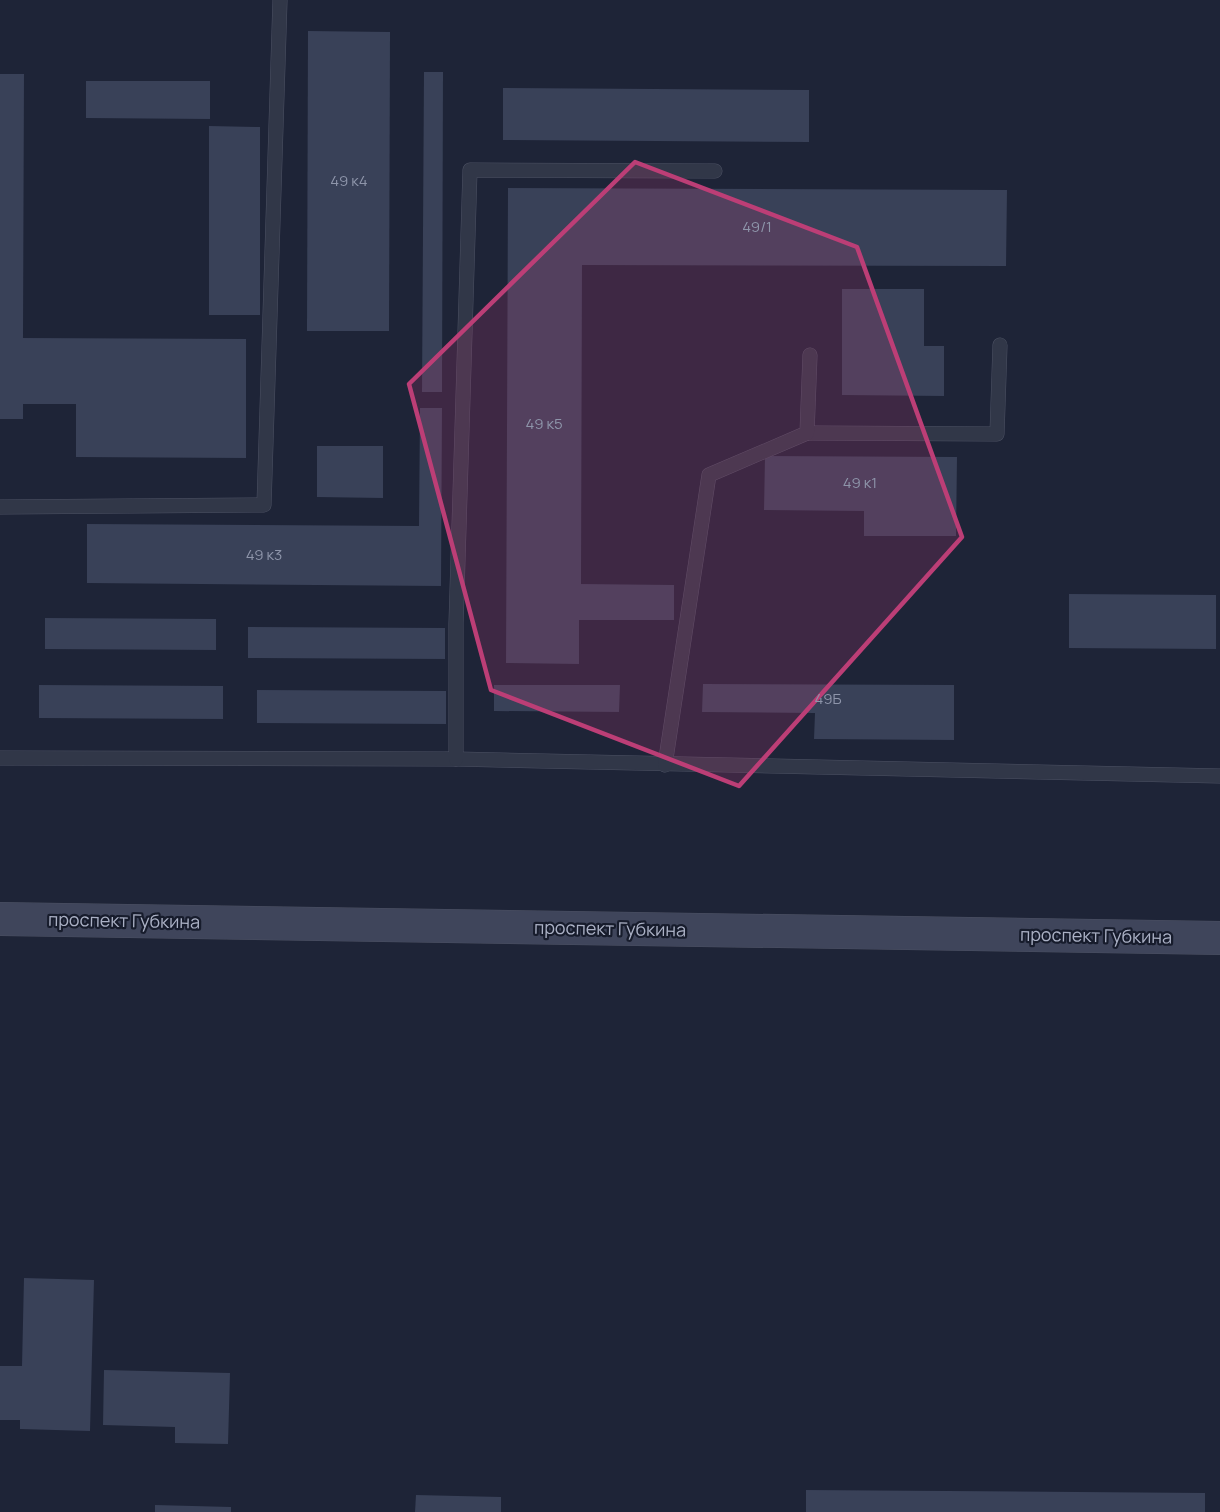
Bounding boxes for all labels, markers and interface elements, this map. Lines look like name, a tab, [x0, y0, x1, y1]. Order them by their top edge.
house number: 49 к4	[330, 170, 368, 191]
house number: 49/1	[742, 216, 772, 237]
house number: 49 к5	[525, 413, 563, 434]
house number: 49 к1	[843, 472, 877, 493]
house number: 49 к3	[246, 544, 282, 565]
house number: 49Б	[814, 688, 842, 709]
street label: проспект Губкина	[48, 907, 200, 933]
street label: проспект Губкина	[534, 915, 686, 941]
street label: проспект Губкина	[1020, 922, 1172, 948]

